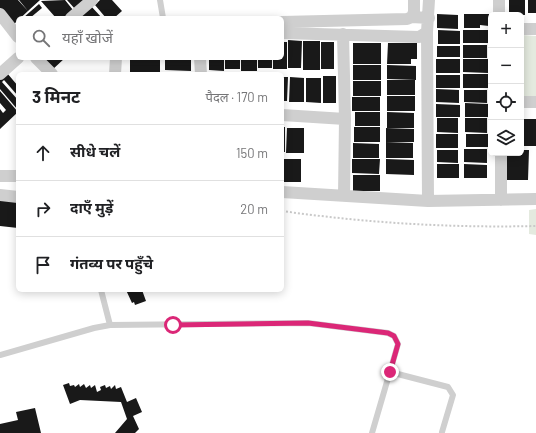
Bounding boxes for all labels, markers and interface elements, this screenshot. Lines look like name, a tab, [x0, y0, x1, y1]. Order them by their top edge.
map controls	[488, 12, 524, 156]
button: +	[488, 12, 524, 48]
search box	[16, 16, 284, 60]
icon: search	[30, 27, 52, 49]
text: यहाँ खोजें	[62, 28, 113, 46]
button: −	[488, 48, 524, 84]
button: locate	[488, 84, 524, 120]
text: 3 मिनट	[32, 86, 80, 106]
text: पैदल · 170 m	[206, 89, 268, 105]
button: layers	[488, 120, 524, 156]
icon: ahead	[32, 142, 54, 164]
text: सीधे चलें	[70, 142, 120, 160]
text: 150 m	[236, 145, 268, 161]
icon: right	[32, 198, 54, 220]
text: दाएँ मुड़ें	[70, 198, 113, 216]
text: 20 m	[240, 201, 268, 217]
icon: arrive	[32, 254, 54, 276]
text: गंतव्य पर पहुँचे	[70, 254, 153, 272]
route start	[164, 316, 182, 334]
route end	[381, 363, 399, 381]

